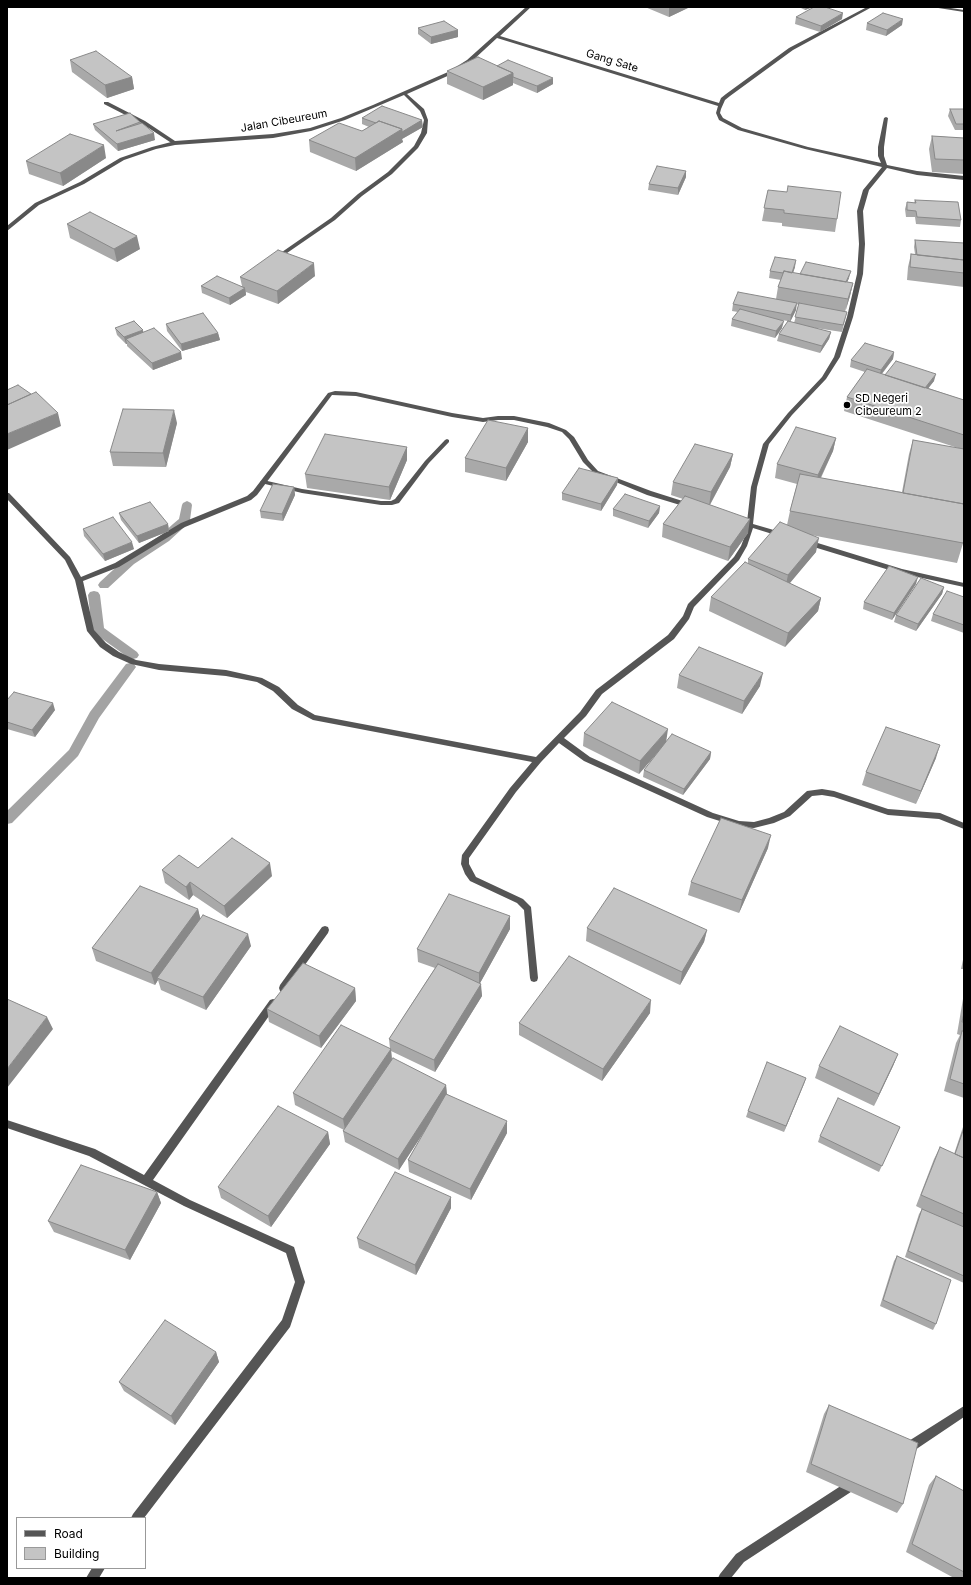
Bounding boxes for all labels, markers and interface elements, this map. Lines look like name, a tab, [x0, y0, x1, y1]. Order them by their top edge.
street label: Gang Sate	[584, 47, 640, 75]
street label: Jalan Cibeureum	[240, 107, 328, 135]
place label: SD Negeri Cibeureum 2	[855, 392, 922, 418]
marker: SD Negeri Cibeureum 2	[842, 400, 852, 410]
legend	[16, 1517, 146, 1569]
text: Road	[54, 1526, 83, 1541]
text: Building	[54, 1546, 99, 1561]

